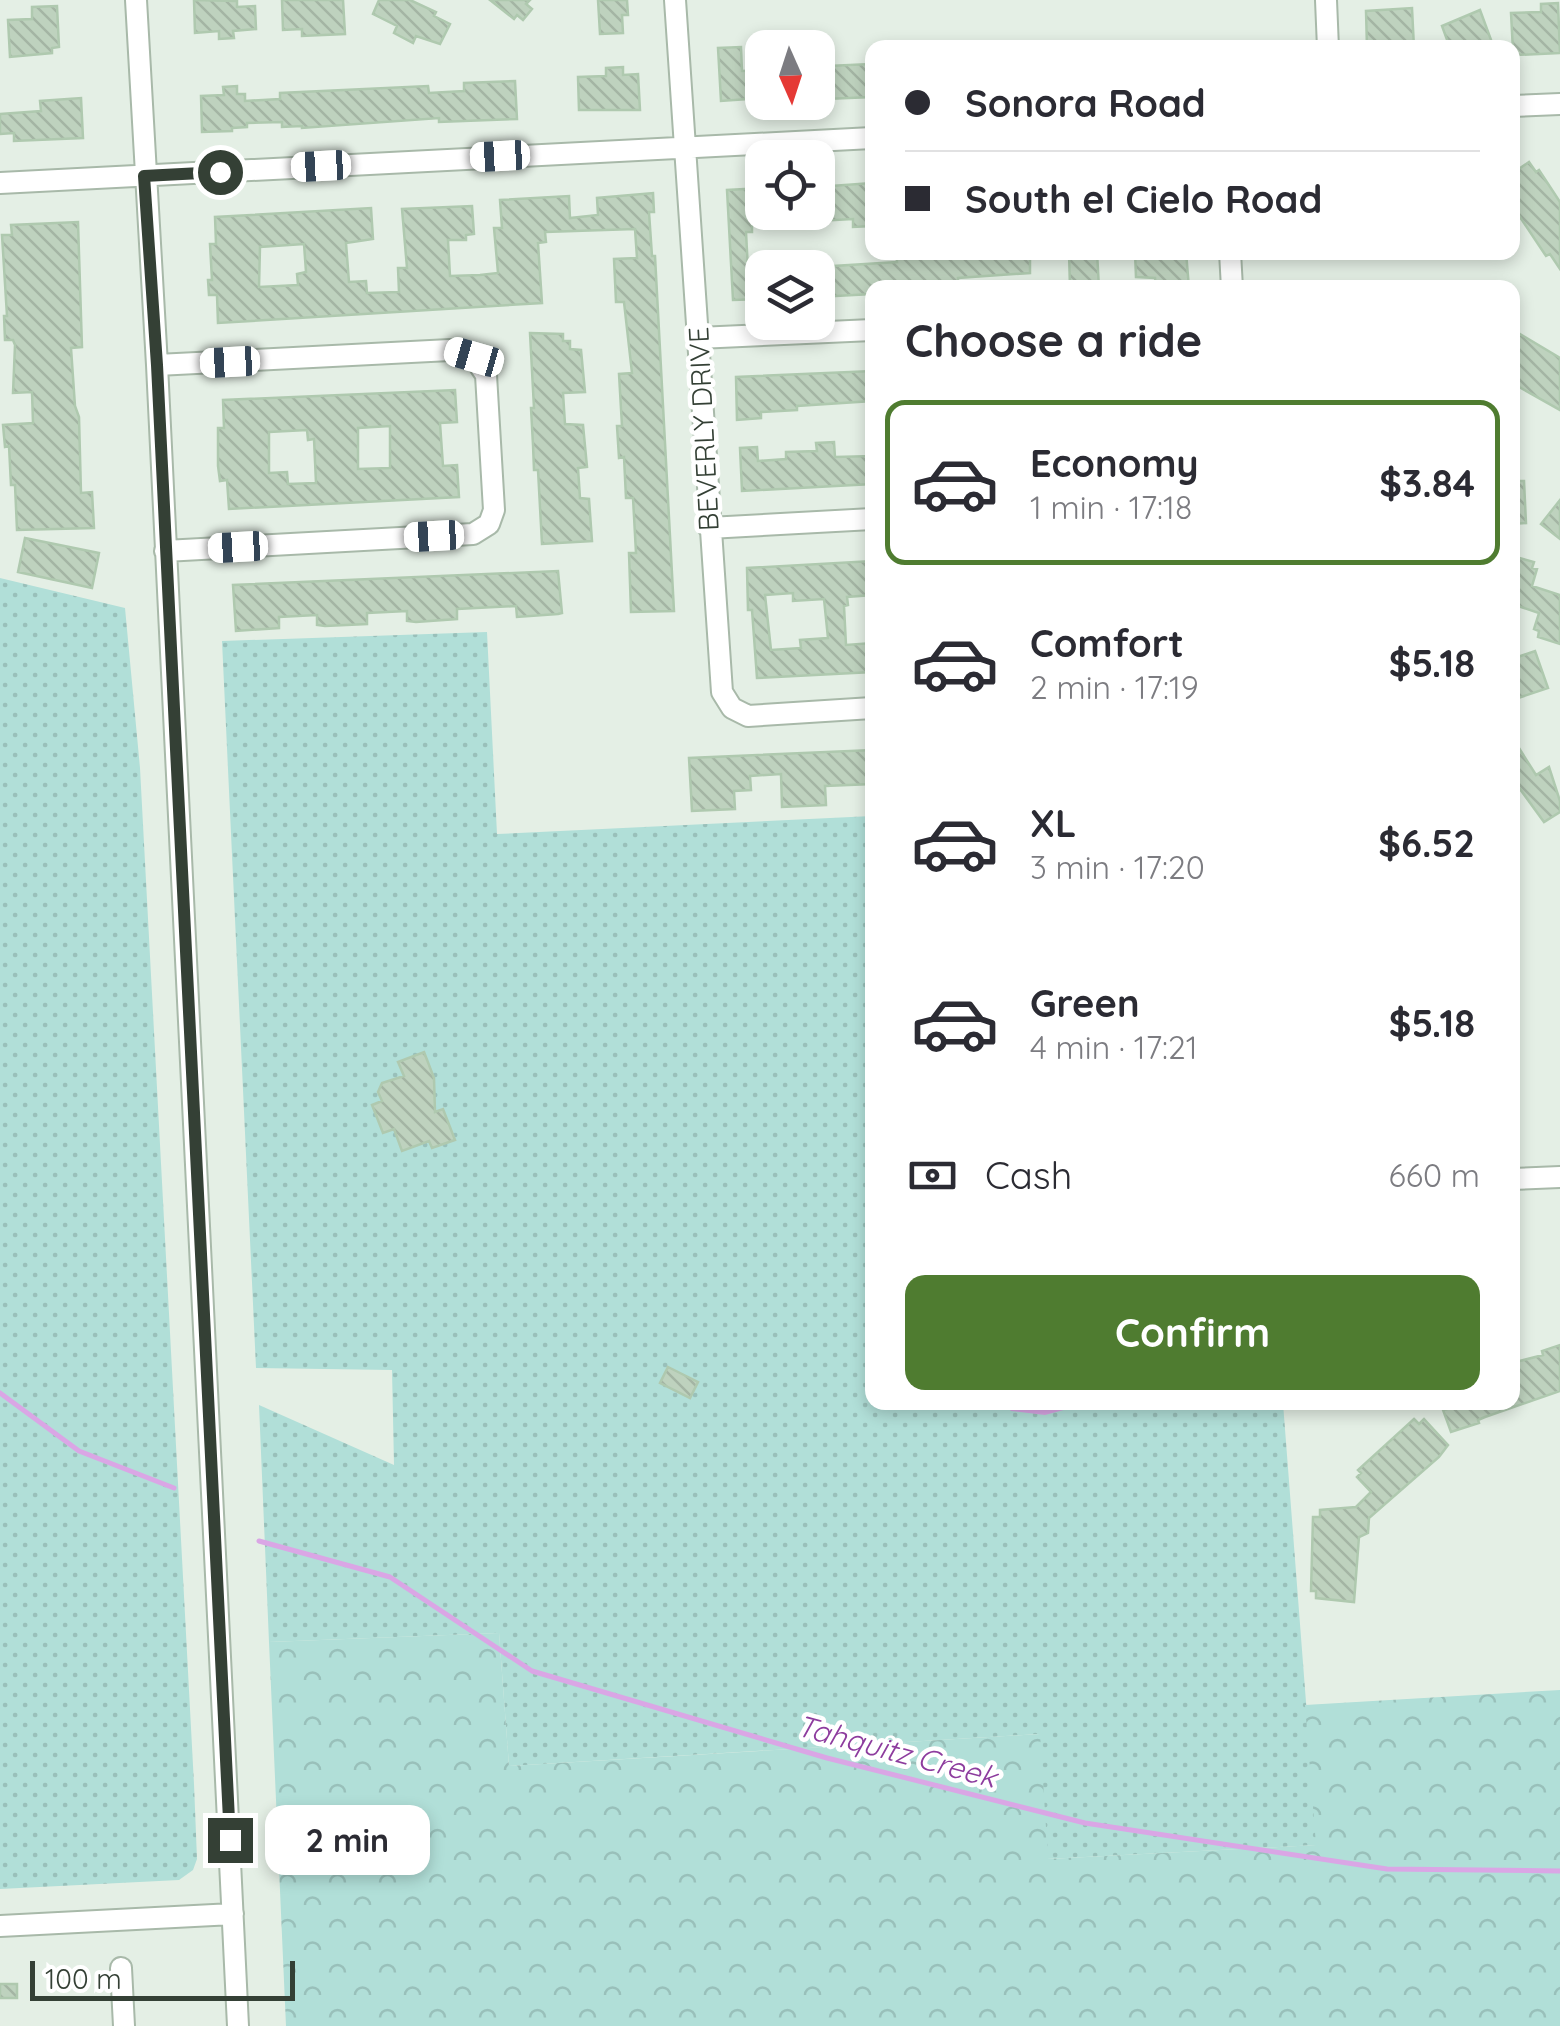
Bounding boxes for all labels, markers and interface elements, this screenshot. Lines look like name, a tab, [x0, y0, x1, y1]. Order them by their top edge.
north arrow	[745, 30, 835, 120]
map controls	[745, 30, 835, 340]
text: Sonora Road	[965, 79, 1206, 127]
car	[469, 139, 531, 173]
button: locate	[745, 140, 835, 230]
car	[290, 149, 352, 183]
route start	[198, 150, 243, 195]
text: South el Cielo Road	[965, 175, 1322, 223]
button: layers	[745, 250, 835, 340]
text: Choose a ride	[905, 312, 1202, 368]
street label: BEVERLY DRIVE	[680, 326, 726, 532]
car	[441, 334, 507, 380]
car	[199, 345, 261, 379]
icon: car	[910, 438, 1000, 528]
text: Economy	[1030, 439, 1199, 487]
text: $3.84	[1379, 459, 1475, 507]
text: 1 min · 17:18	[1030, 487, 1192, 527]
car	[403, 519, 465, 553]
car	[207, 530, 269, 564]
icon: car	[910, 618, 1000, 708]
text: Comfort	[1030, 619, 1184, 667]
text: $5.18	[1389, 639, 1475, 687]
text: 2 min · 17:19	[1030, 667, 1199, 707]
icon: car	[910, 798, 1000, 888]
text: XL	[1030, 799, 1076, 847]
text: $6.52	[1378, 819, 1475, 867]
text: 3 min · 17:20	[1030, 847, 1205, 887]
icon: car	[910, 978, 1000, 1068]
text: Green	[1030, 979, 1140, 1027]
text: $5.18	[1389, 999, 1475, 1047]
text: 4 min · 17:21	[1030, 1027, 1198, 1067]
icon: cash	[905, 1148, 960, 1203]
text: Cash	[985, 1151, 1072, 1199]
text: 660 m	[1389, 1155, 1480, 1195]
button: Confirm	[905, 1275, 1480, 1390]
water label: Tahquitz Creek	[793, 1706, 1004, 1797]
callout: 2 min	[265, 1805, 430, 1875]
route end	[208, 1818, 253, 1863]
text: 2 min	[306, 1820, 389, 1860]
scale bar	[30, 1956, 295, 2000]
text: 100 m	[45, 1961, 122, 1996]

